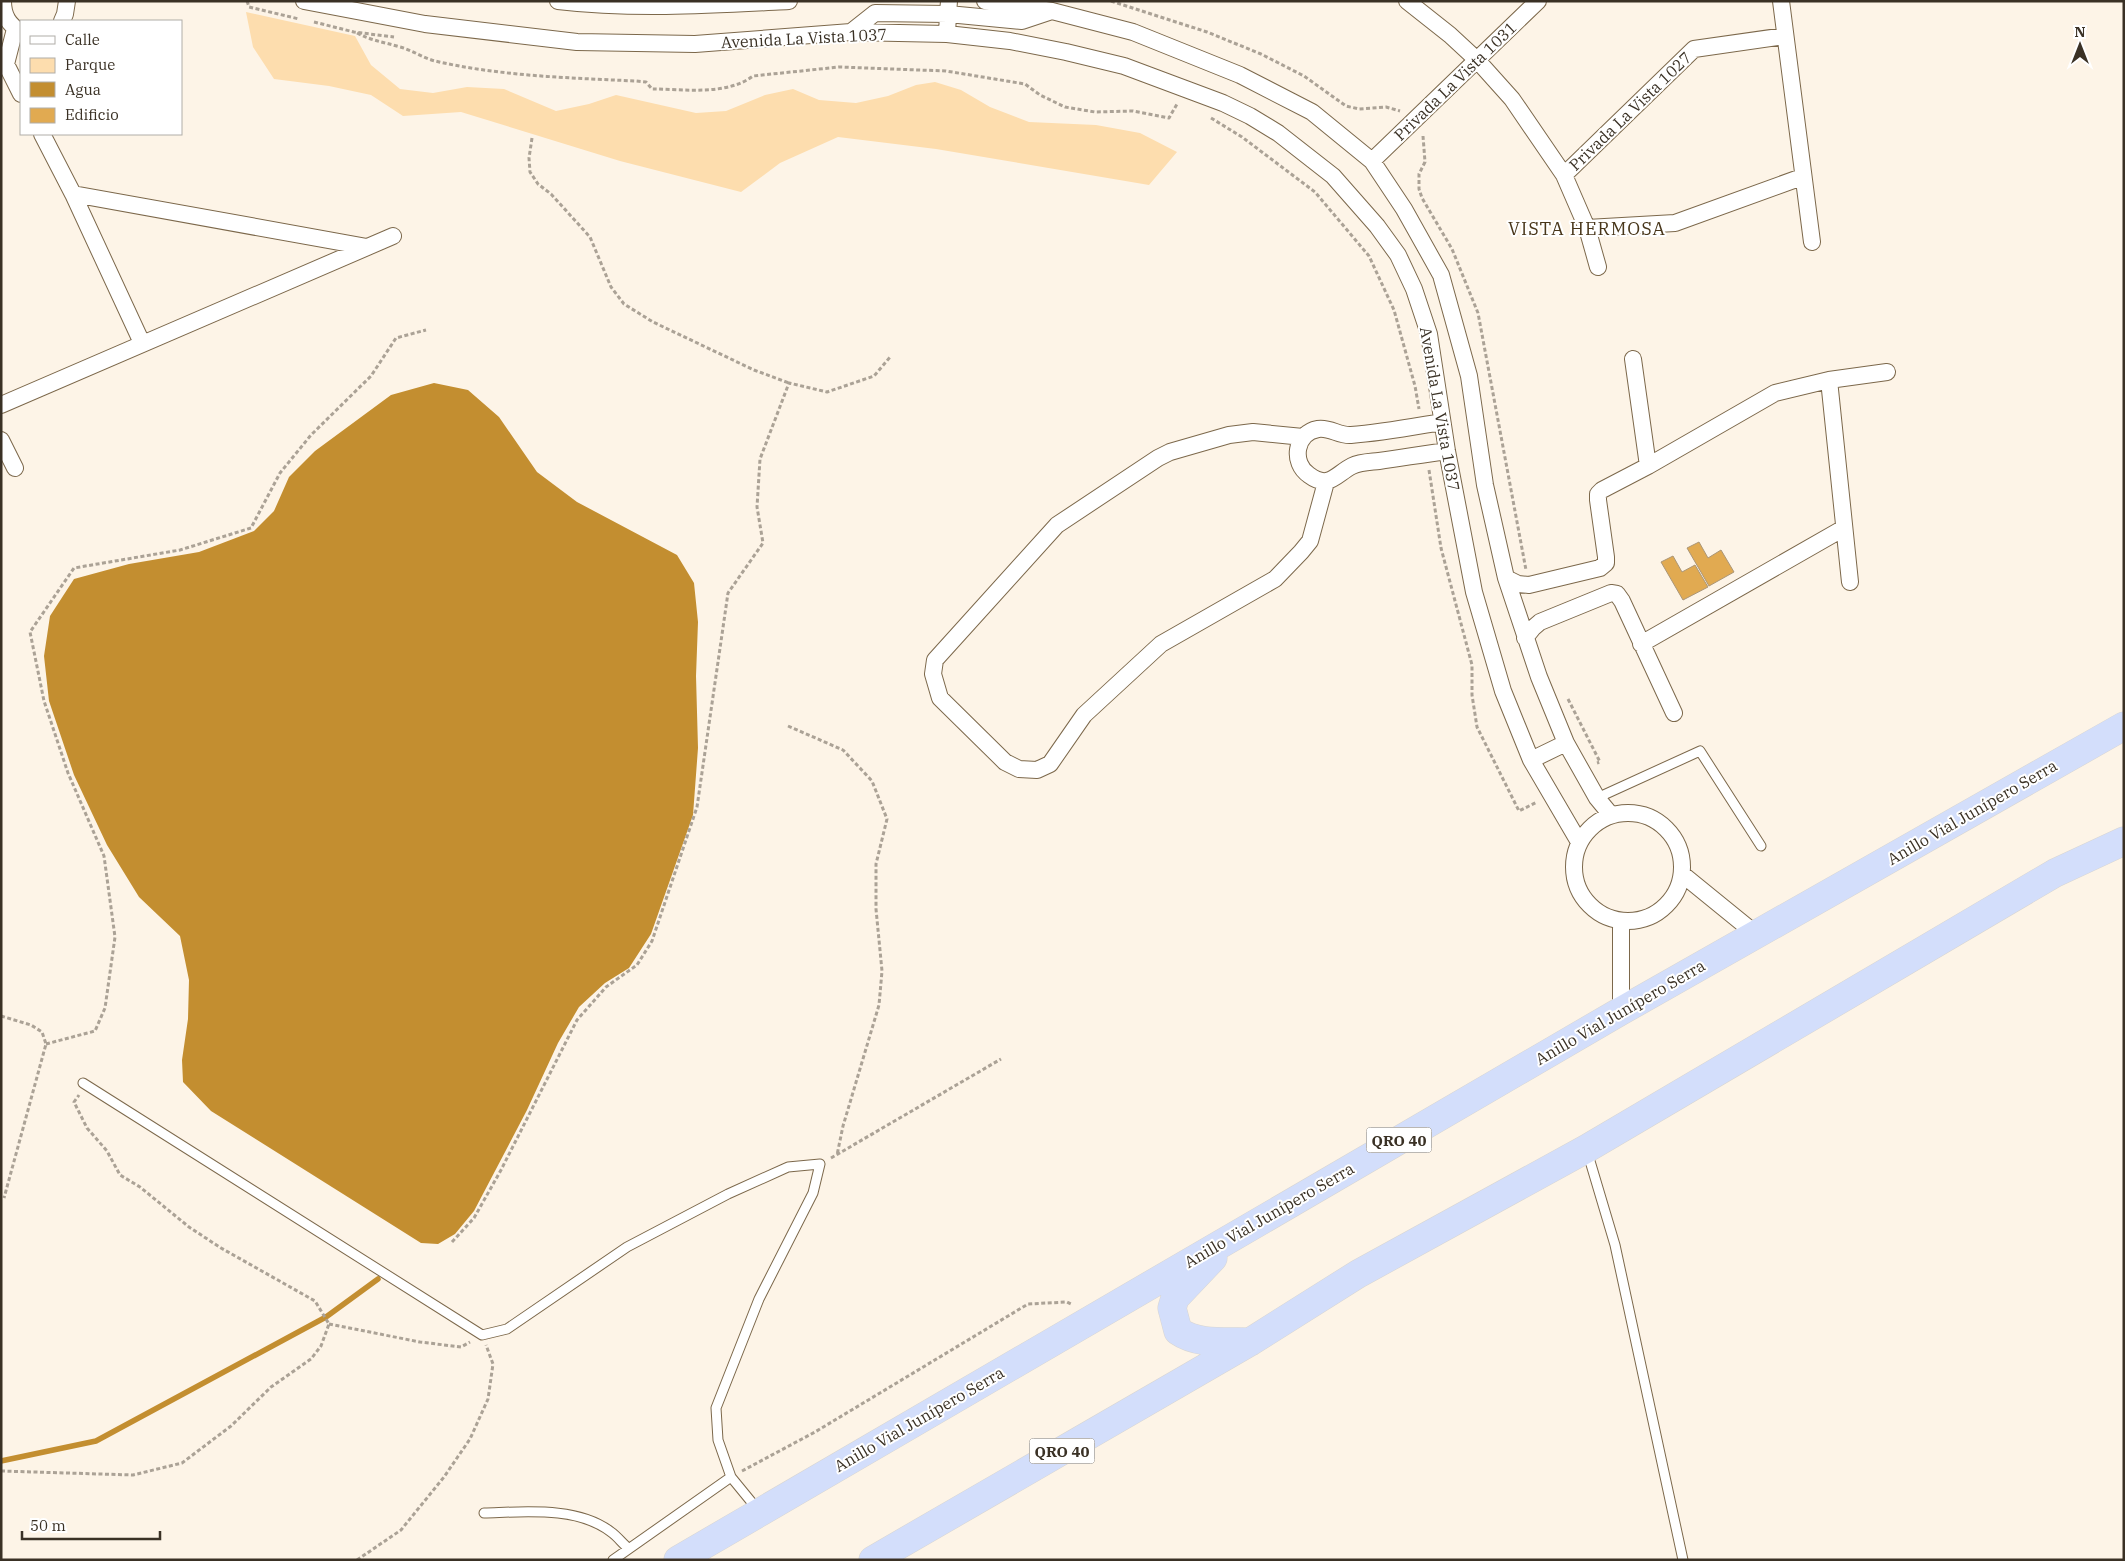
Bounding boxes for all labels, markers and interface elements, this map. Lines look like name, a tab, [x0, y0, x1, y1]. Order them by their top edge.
street label: Privada La Vista 1031	[1390, 17, 1520, 145]
legend	[20, 20, 182, 135]
north arrow	[2055, 20, 2105, 70]
text: N	[2074, 23, 2086, 41]
street label: Avenida La Vista 1037	[720, 24, 888, 52]
text: Calle	[65, 30, 100, 49]
street label: Privada La Vista 1027	[1565, 47, 1695, 175]
text: Parque	[65, 55, 115, 74]
text: Agua	[65, 80, 101, 99]
text: Edificio	[65, 105, 119, 124]
district label: VISTA HERMOSA	[1508, 217, 1666, 240]
street label: Avenida La Vista 1037	[1416, 325, 1464, 493]
street label: Anillo Vial Junípero Serra	[1883, 755, 2061, 869]
street label: Anillo Vial Junípero Serra	[1531, 955, 1709, 1069]
road number: QRO 40	[1366, 1128, 1432, 1152]
street label: Anillo Vial Junípero Serra	[1180, 1158, 1358, 1272]
street label: Anillo Vial Junípero Serra	[830, 1362, 1008, 1476]
road number: QRO 40	[1030, 1438, 1094, 1464]
scale bar	[22, 1508, 160, 1540]
text: 50 m	[30, 1516, 66, 1535]

